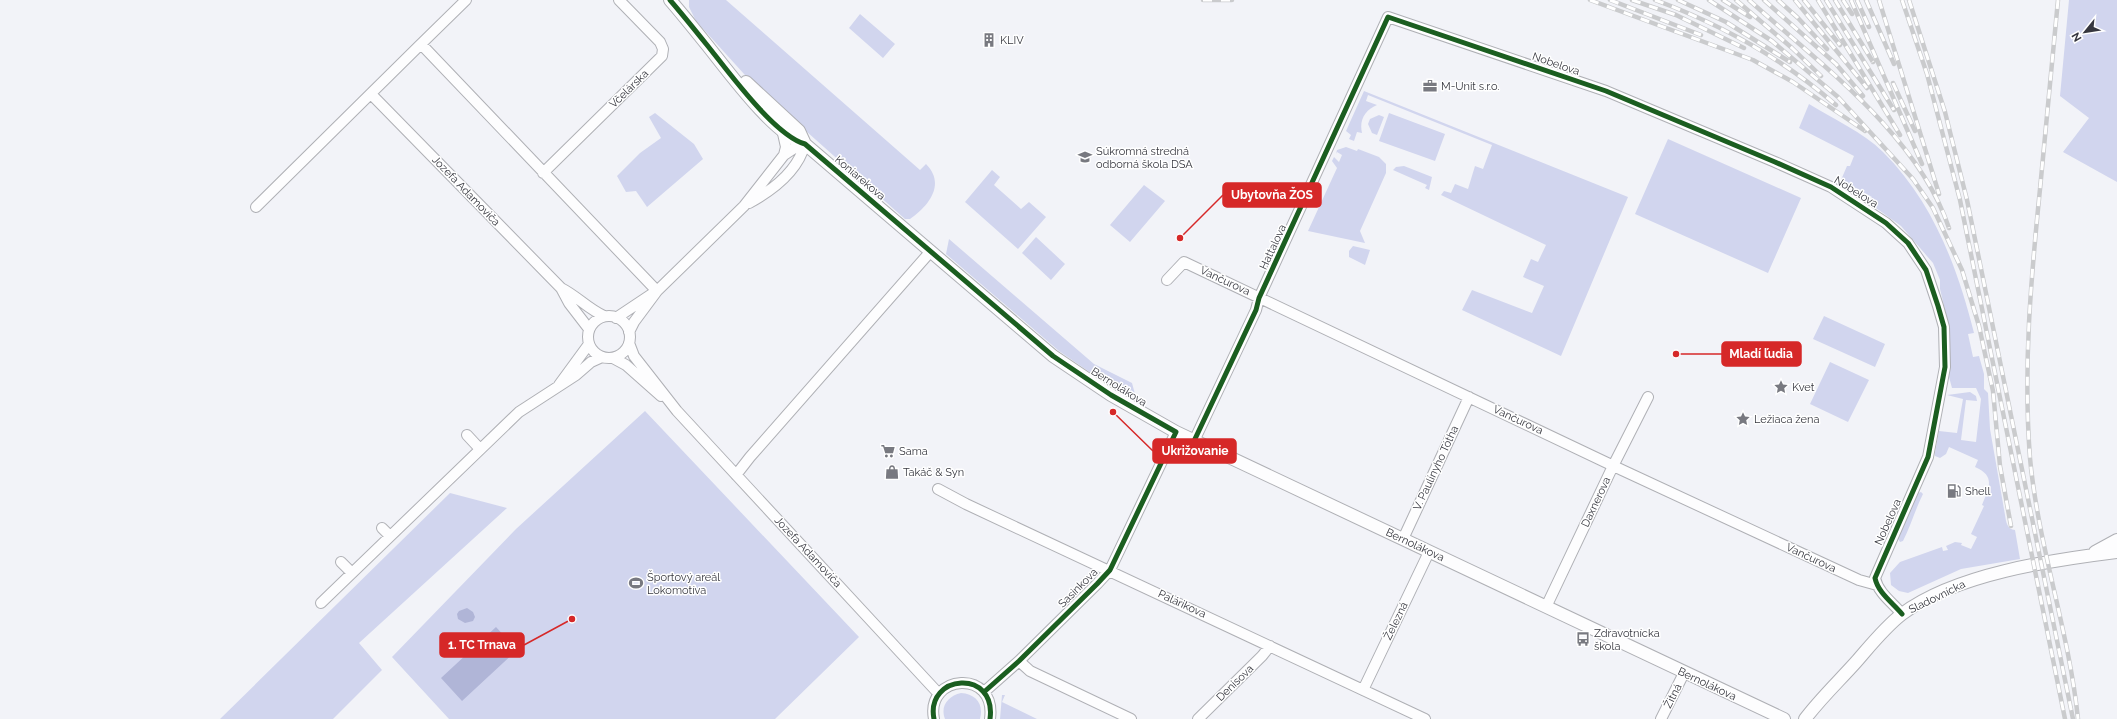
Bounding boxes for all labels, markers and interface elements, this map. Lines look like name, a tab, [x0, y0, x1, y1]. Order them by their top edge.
north arrow	[2065, 12, 2105, 52]
text: N	[2069, 30, 2085, 44]
building icon: KLIV	[981, 32, 997, 48]
place label: KLIV	[1000, 34, 1024, 47]
street label: Nobelova	[1531, 50, 1581, 78]
street label: Včelárska	[607, 67, 651, 111]
office icon: M-Unit s.r.o.	[1422, 78, 1438, 94]
place label: M-Unit s.r.o.	[1441, 80, 1499, 93]
place label: Súkromná stredná odborná škola DSA	[1096, 145, 1193, 171]
school or university icon: Súkromná stredná odborná škola DSA	[1077, 149, 1093, 165]
street label: Jozefa Adamoviča	[429, 153, 503, 229]
street label: Koniarekova	[832, 153, 888, 203]
street label: Nobelova	[1832, 173, 1880, 211]
callout: Ubytovňa ŽOS	[1223, 183, 1321, 207]
text: Ubytovňa ŽOS	[1231, 186, 1313, 202]
street label: Hattalova	[1257, 222, 1289, 272]
street label: Vančurova	[1198, 264, 1252, 298]
callout: Mladí ľudia	[1722, 342, 1801, 366]
text: Mladí ľudia	[1729, 347, 1793, 361]
street label: Bernolákova	[1089, 365, 1149, 409]
place icon: Kvet	[1773, 379, 1789, 395]
place label: Kvet	[1792, 381, 1815, 394]
street label: Vančurova	[1491, 403, 1545, 437]
place icon: Ležiaca žena	[1735, 411, 1751, 427]
place label: Ležiaca žena	[1754, 413, 1819, 426]
street label: V. Paulínyho Tótha	[1411, 424, 1461, 512]
callout: Ukrižovanie	[1153, 439, 1236, 463]
supermarket icon: Sama	[880, 443, 896, 459]
text: Ukrižovanie	[1161, 444, 1229, 458]
place label: Sama	[899, 445, 928, 458]
shop icon: Takáč & Syn	[884, 464, 900, 480]
place label: Takáč & Syn	[903, 466, 964, 479]
street label: Daxnerova	[1579, 475, 1613, 529]
fuel station icon: Shell	[1946, 483, 1962, 499]
place label: Shell	[1965, 485, 1991, 498]
street label: Nobelova	[1872, 497, 1904, 547]
street label: Jozefa Adamoviča	[772, 514, 844, 590]
street label: Bernolákova	[1384, 526, 1446, 564]
street label: Vančurova	[1784, 541, 1838, 575]
street label: Sasinkova	[1056, 566, 1100, 610]
place label: Športový areál Lokomotíva	[647, 570, 720, 597]
sports icon: Športový areál Lokomotíva	[628, 575, 644, 591]
street label: Sladovnícka	[1907, 578, 1967, 616]
street label: Palárikova	[1156, 587, 1208, 621]
street label: Železná	[1380, 600, 1411, 642]
place label: Zdravotnícka škola	[1594, 627, 1660, 653]
bus stop icon: Zdravotnícka škola	[1575, 631, 1591, 647]
callout: 1. TC Trnava	[440, 633, 524, 657]
text: 1. TC Trnava	[448, 638, 516, 652]
street label: Denisova	[1214, 662, 1256, 704]
street label: Bernolákova	[1676, 665, 1738, 703]
street label: Žitná	[1661, 681, 1685, 710]

